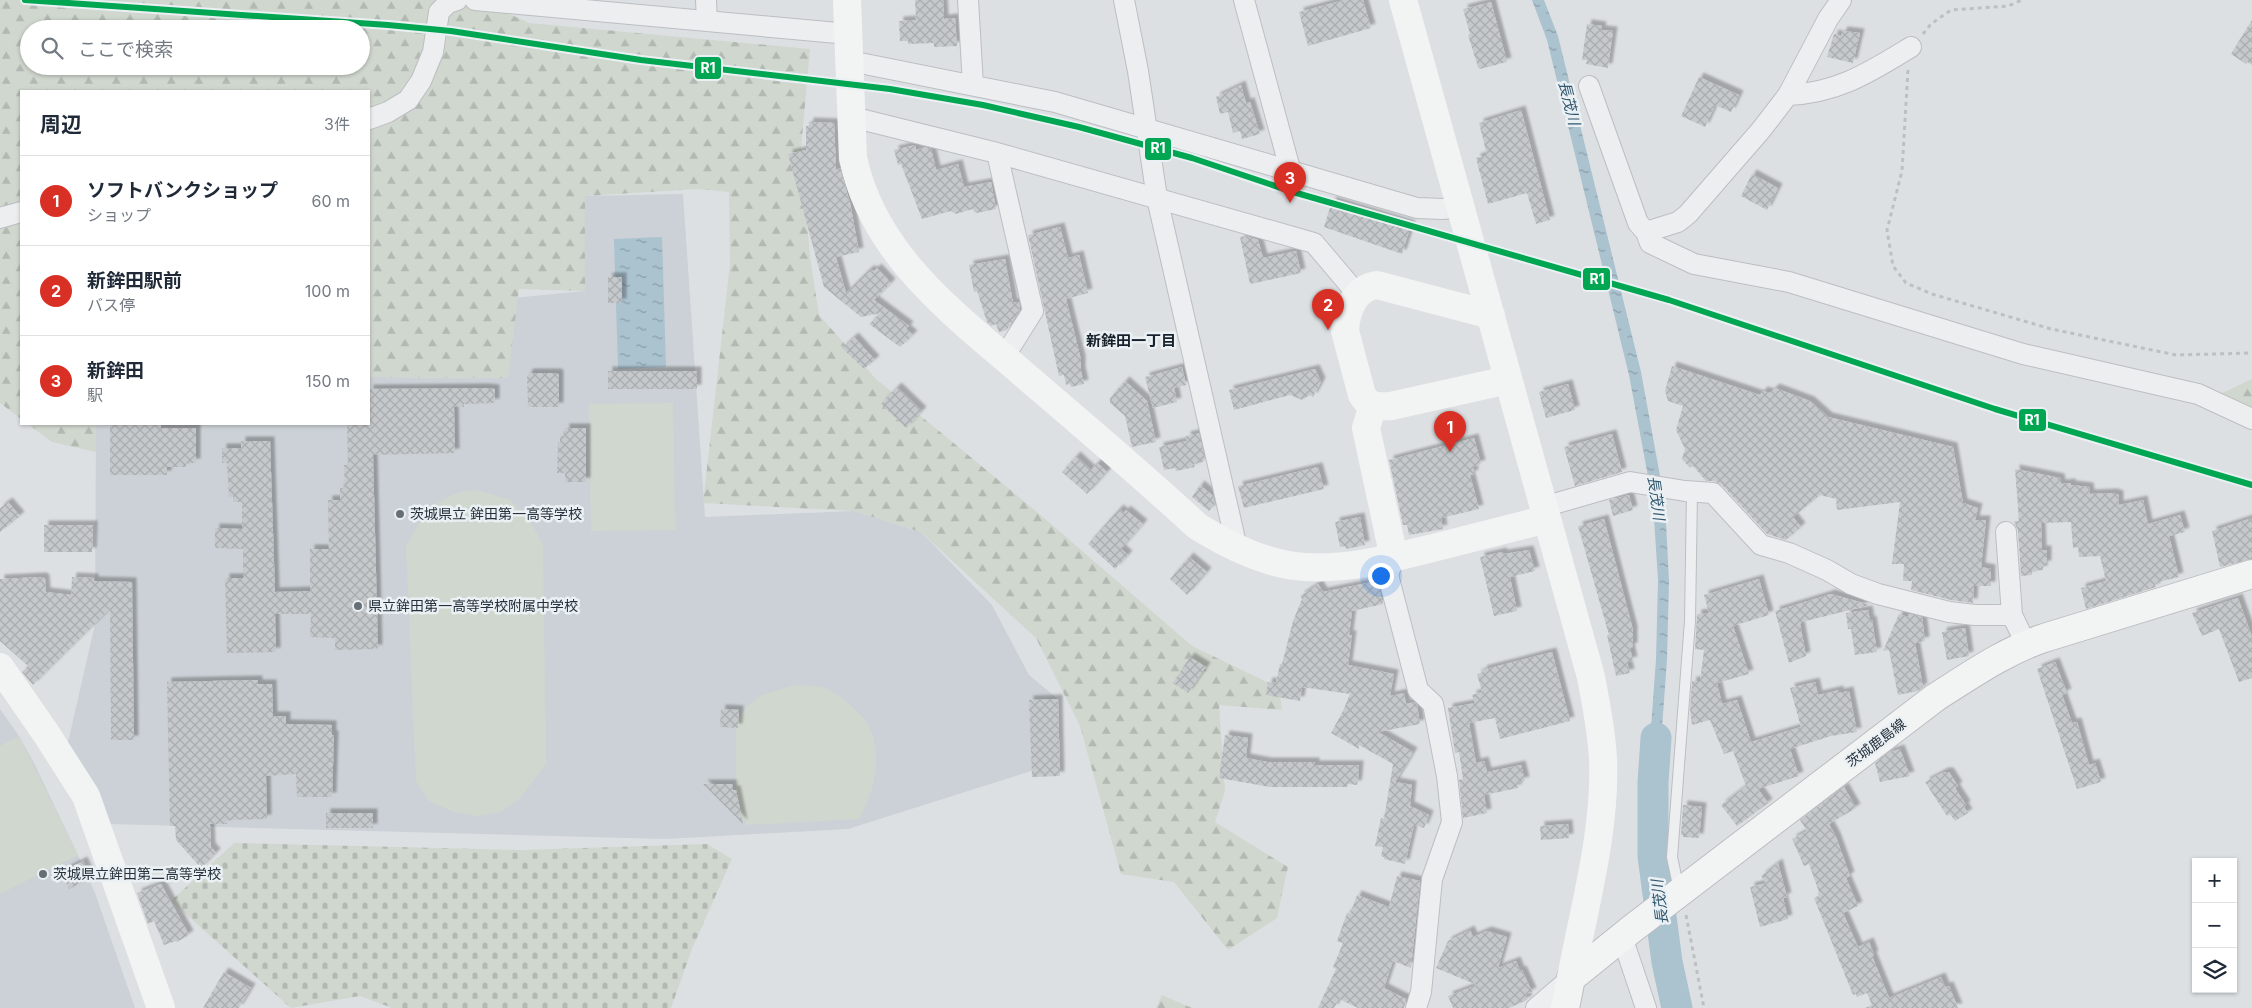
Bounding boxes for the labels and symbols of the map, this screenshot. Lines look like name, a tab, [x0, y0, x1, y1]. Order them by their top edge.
line badge: R1	[694, 56, 722, 80]
text: R1	[700, 59, 716, 76]
water label: 長茂川	[1555, 79, 1585, 129]
line badge: R1	[1144, 137, 1172, 161]
text: R1	[1150, 139, 1166, 156]
pin: 3	[1274, 162, 1306, 203]
line badge: R1	[1582, 267, 1611, 291]
text: R1	[1589, 270, 1605, 287]
pin: 2	[1312, 289, 1344, 330]
district label: 新鉾田一丁目	[1086, 331, 1176, 350]
line badge: R1	[2018, 408, 2047, 432]
pin: 1	[1434, 411, 1466, 452]
text: R1	[2024, 411, 2040, 428]
water label: 長茂川	[1644, 474, 1669, 524]
place label: 茨城県立 鉾田第一高等学校	[410, 505, 582, 522]
marker: 茨城県立 鉾田第一高等学校	[394, 508, 406, 520]
your location	[1368, 563, 1394, 589]
place label: 県立鉾田第一高等学校附属中学校	[368, 597, 578, 614]
marker: 県立鉾田第一高等学校附属中学校	[352, 600, 364, 612]
street label: 茨城鹿島線	[1843, 715, 1909, 770]
place label: 茨城県立鉾田第二高等学校	[53, 865, 221, 882]
marker: 茨城県立鉾田第二高等学校	[37, 868, 49, 880]
water label: 長茂川	[1647, 877, 1672, 926]

